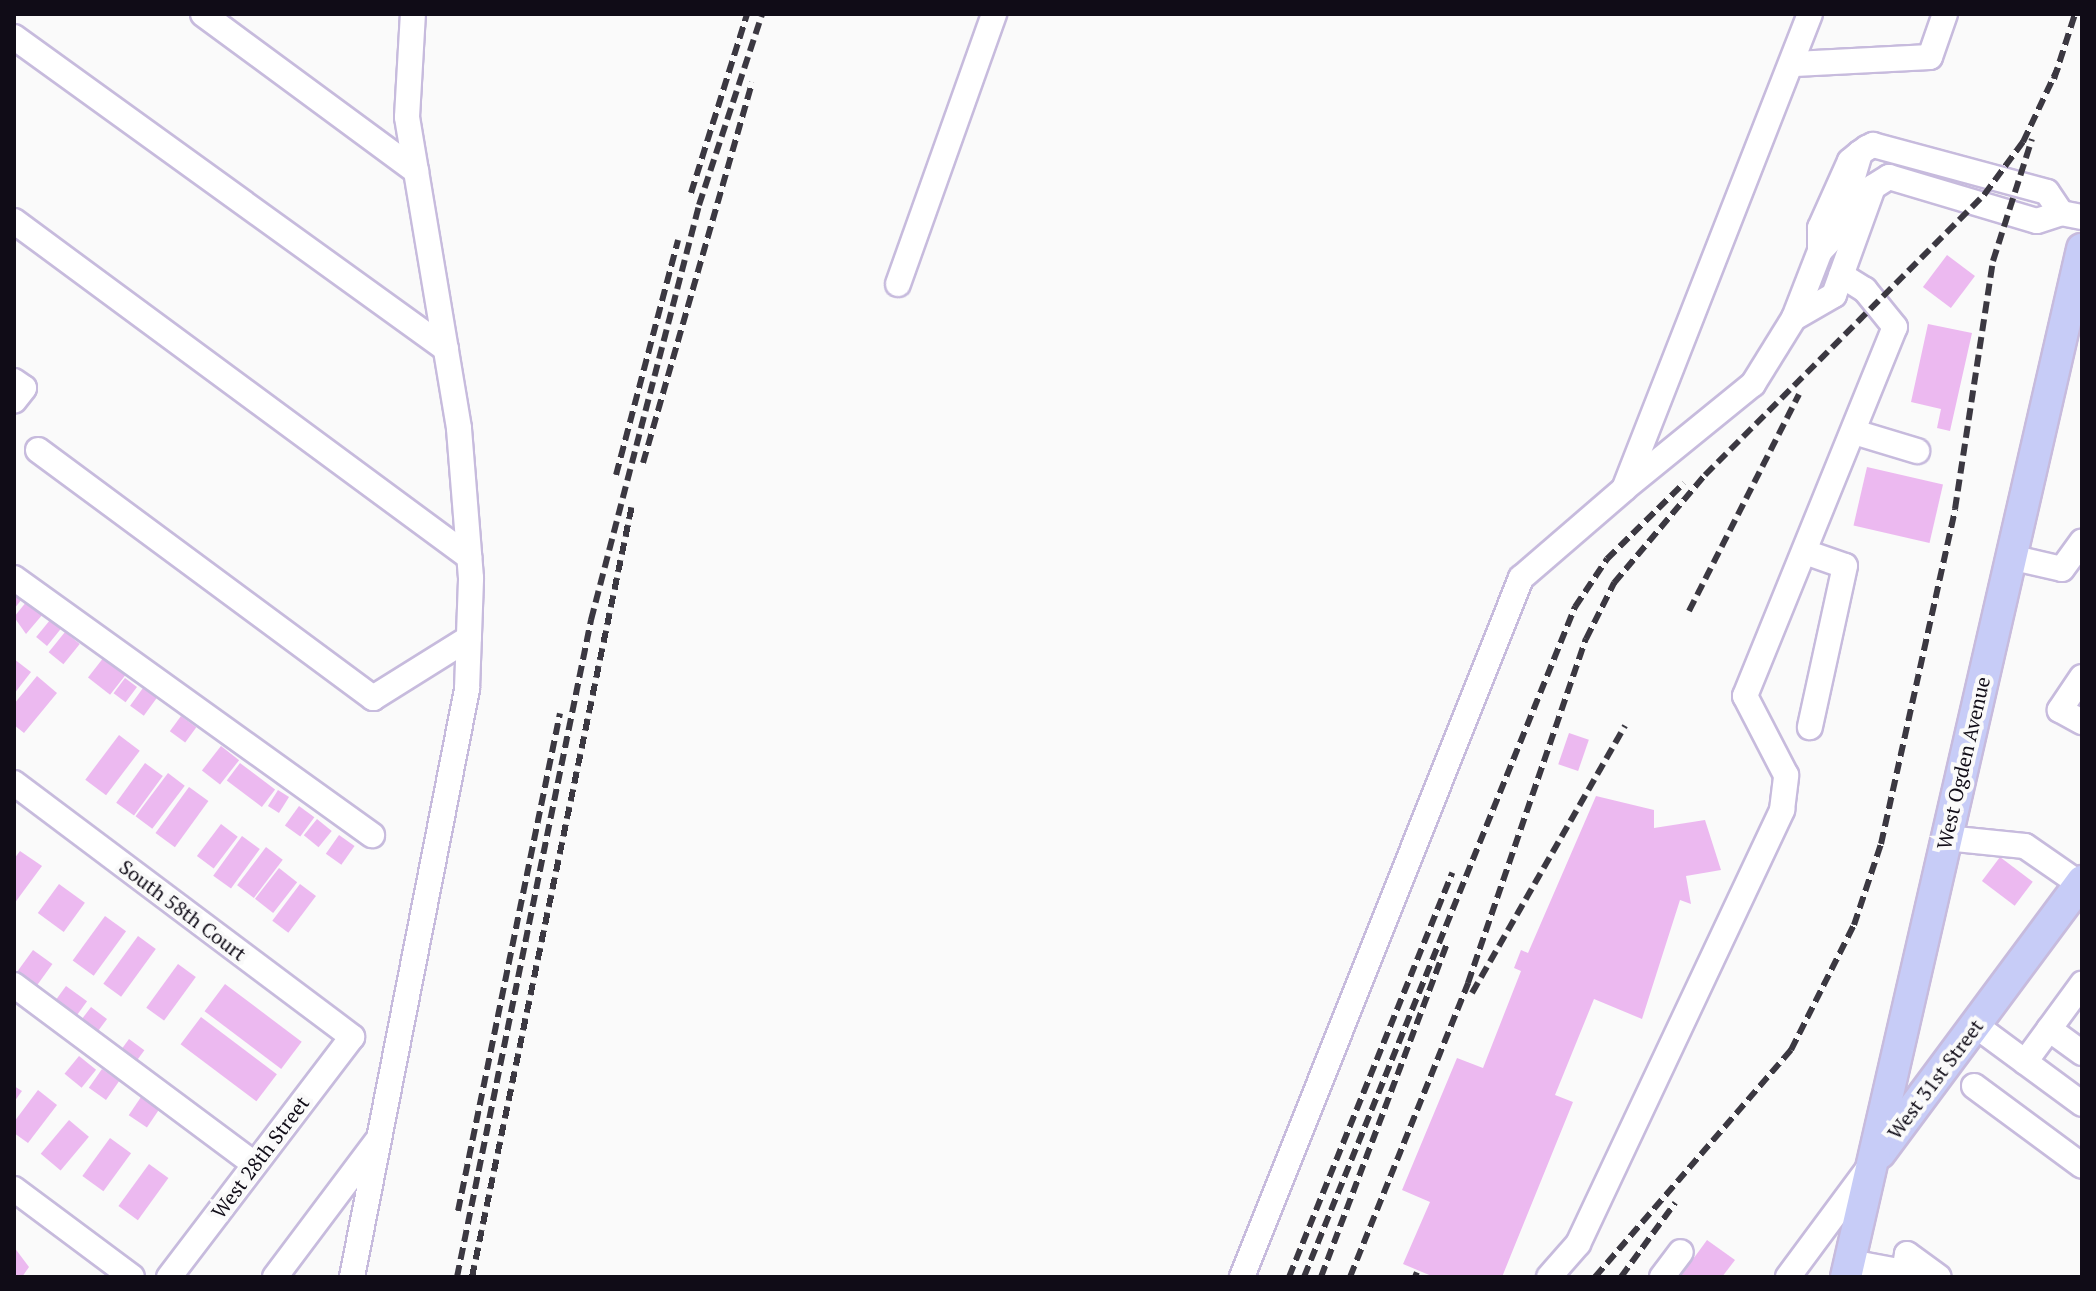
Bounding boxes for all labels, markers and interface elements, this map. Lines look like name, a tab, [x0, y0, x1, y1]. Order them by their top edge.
street label: West Ogden Avenue	[1931, 674, 1995, 852]
street label: South 58th Court	[115, 854, 251, 966]
street label: West 31st Street	[1882, 1014, 1988, 1144]
street label: West 28th Street	[206, 1091, 314, 1223]

